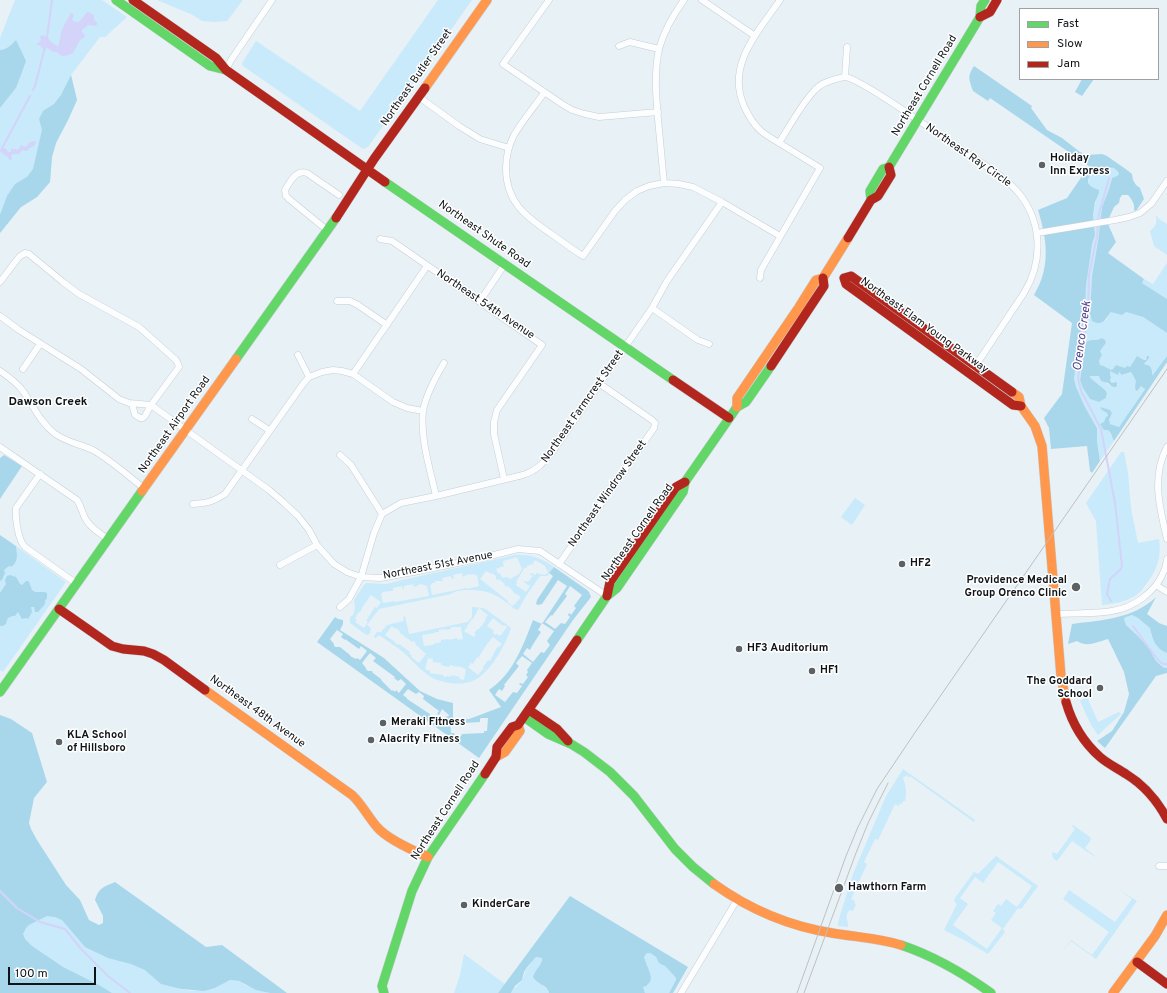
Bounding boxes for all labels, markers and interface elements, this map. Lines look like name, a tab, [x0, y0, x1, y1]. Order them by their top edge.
legend	[1019, 8, 1159, 80]
text: Fast	[1057, 16, 1079, 32]
street label: Northeast Butler Street	[378, 27, 456, 129]
street label: Northeast Cornell Road	[890, 33, 960, 139]
text: Slow	[1057, 36, 1083, 52]
text: Jam	[1057, 56, 1080, 72]
street label: Northeast Ray Circle	[923, 121, 1013, 191]
place label: Holiday Inn Express	[1050, 152, 1110, 178]
marker: Holiday Inn Express	[1037, 160, 1047, 170]
street label: Northeast Shute Road	[436, 198, 532, 272]
street label: Northeast 54th Avenue	[433, 267, 537, 343]
street label: Northeast Elam Young Parkway	[858, 275, 990, 377]
water label: Orenco Creek	[1071, 300, 1095, 372]
street label: Northeast Farmcrest Street	[539, 348, 627, 466]
street label: Northeast Airport Road	[136, 374, 214, 476]
district label: Dawson Creek	[8, 396, 88, 410]
street label: Northeast Windrow Street	[566, 438, 650, 550]
street label: Northeast Cornell Road	[599, 482, 677, 584]
street label: Northeast 51st Avenue	[382, 549, 494, 583]
place label: HF2	[910, 557, 931, 571]
marker: HF2	[897, 559, 907, 569]
place label: Providence Medical Group Orenco Clinic	[965, 574, 1067, 600]
marker: Providence Medical Group Orenco Clinic	[1070, 581, 1082, 593]
place label: HF3 Auditorium	[747, 642, 828, 656]
marker: HF3 Auditorium	[734, 644, 744, 654]
place label: HF1	[820, 664, 839, 678]
marker: HF1	[807, 666, 817, 676]
street label: Northeast 48th Avenue	[207, 673, 307, 751]
place label: The Goddard School	[1027, 675, 1092, 701]
marker: The Goddard School	[1095, 683, 1105, 693]
place label: Meraki Fitness	[391, 716, 465, 730]
marker: Meraki Fitness	[378, 718, 388, 728]
place label: KLA School of Hillsboro	[67, 729, 127, 755]
place label: Alacrity Fitness	[379, 733, 460, 747]
marker: Alacrity Fitness	[366, 735, 376, 745]
marker: KLA School of Hillsboro	[54, 737, 64, 747]
street label: Northeast Cornell Road	[409, 759, 483, 863]
place label: Hawthorn Farm	[848, 881, 926, 895]
marker: Hawthorn Farm	[833, 882, 845, 894]
place label: KinderCare	[472, 898, 530, 912]
marker: KinderCare	[459, 900, 469, 910]
scale bar	[10, 959, 98, 985]
text: 100 m	[15, 966, 48, 982]

